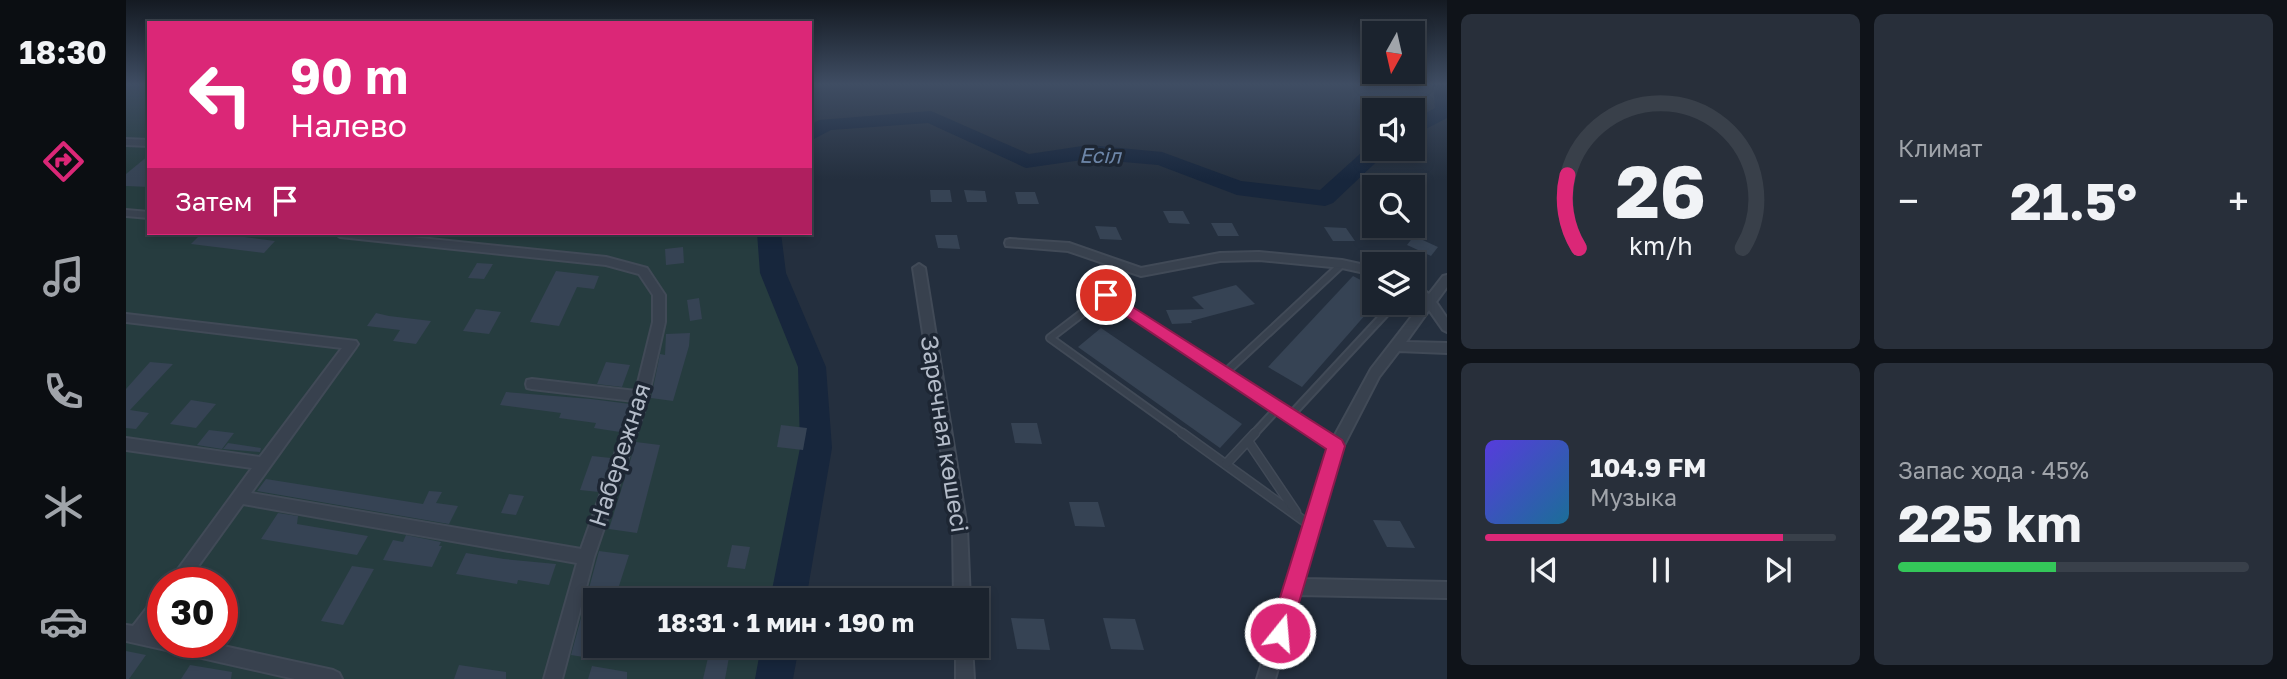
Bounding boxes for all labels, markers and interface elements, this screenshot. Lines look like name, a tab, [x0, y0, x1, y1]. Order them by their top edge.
north arrow	[1362, 21, 1424, 84]
map controls	[1362, 21, 1425, 315]
text: 18:30	[19, 33, 107, 71]
text: 90 m	[290, 46, 408, 105]
icon: left	[175, 49, 266, 140]
button: sound	[1362, 98, 1425, 161]
text: Налево	[290, 106, 407, 144]
text: Климат	[1898, 134, 1983, 162]
icon: directions	[39, 137, 88, 186]
water label: Есіл	[1079, 142, 1123, 168]
text: 26	[1615, 147, 1706, 234]
text: 21.5°	[2010, 169, 2137, 231]
button: search	[1362, 175, 1425, 238]
text: −	[1898, 178, 1919, 223]
text: +	[2228, 178, 2249, 223]
icon: arrive	[266, 182, 304, 220]
text: Затем	[175, 186, 252, 217]
text: km/h	[1629, 229, 1692, 260]
icon: music	[39, 252, 88, 301]
button: layers	[1362, 252, 1425, 315]
pin	[1076, 265, 1136, 325]
icon: arrive	[1087, 276, 1125, 314]
street label: Заречная көшесі	[916, 333, 975, 535]
icon: phone	[39, 367, 88, 416]
street label: Набережная	[582, 379, 655, 530]
text: 104.9 FM	[1590, 452, 1706, 483]
text: Запас хода · 45%	[1898, 456, 2089, 484]
icon: climate	[39, 482, 88, 531]
text: Музыка	[1590, 483, 1677, 511]
text: 225 km	[1898, 491, 2082, 553]
icon: previous	[1525, 551, 1563, 589]
icon: pause	[1642, 551, 1680, 589]
icon: next	[1759, 551, 1797, 589]
speed limit sign: 30	[147, 567, 238, 658]
position arrow	[1243, 596, 1317, 670]
icon: car	[39, 597, 88, 646]
text: 18:31 · 1 мин · 190 m	[658, 607, 914, 638]

